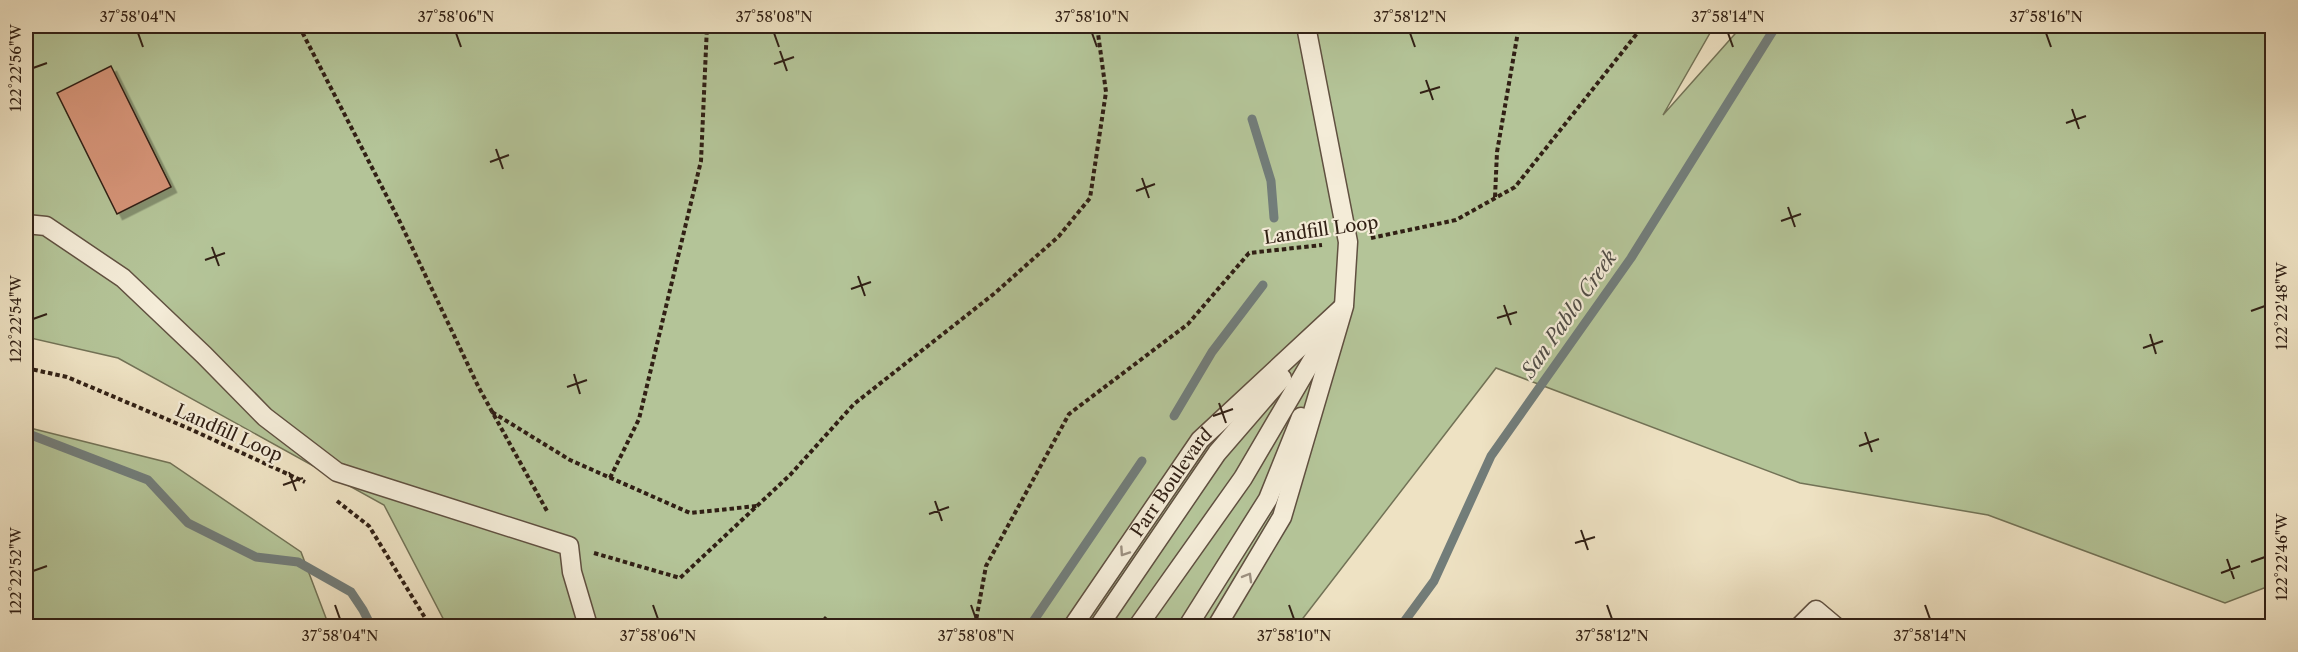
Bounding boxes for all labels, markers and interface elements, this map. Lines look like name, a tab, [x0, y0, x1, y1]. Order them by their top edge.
text: 37°58'04"N	[100, 7, 176, 26]
text: 37°58'06"N	[418, 7, 494, 26]
text: 37°58'08"N	[735, 7, 813, 26]
text: 37°58'10"N	[1055, 7, 1129, 26]
text: 37°58'12"N	[1373, 7, 1447, 26]
text: 37°58'14"N	[1691, 7, 1765, 26]
text: 37°58'16"N	[2009, 7, 2083, 26]
text: 122°22'56"W	[6, 24, 25, 112]
street label: Landfill Loop	[1262, 211, 1380, 249]
water label: San Pablo Creek	[1516, 245, 1622, 383]
text: 122°22'48"W	[2272, 262, 2291, 350]
text: 122°22'54"W	[6, 275, 25, 363]
street label: Landfill Loop	[172, 399, 286, 467]
street label: Parr Boulevard	[1126, 423, 1217, 541]
text: 122°22'46"W	[2272, 513, 2291, 601]
text: 122°22'52"W	[6, 527, 25, 615]
one-way arrow	[1120, 545, 1131, 556]
one-way arrow	[1241, 573, 1252, 583]
text: 37°58'04"N	[302, 626, 378, 645]
text: 37°58'06"N	[620, 626, 696, 645]
text: 37°58'08"N	[937, 626, 1015, 645]
text: 37°58'10"N	[1257, 626, 1331, 645]
text: 37°58'12"N	[1575, 626, 1649, 645]
text: 37°58'14"N	[1893, 626, 1967, 645]

